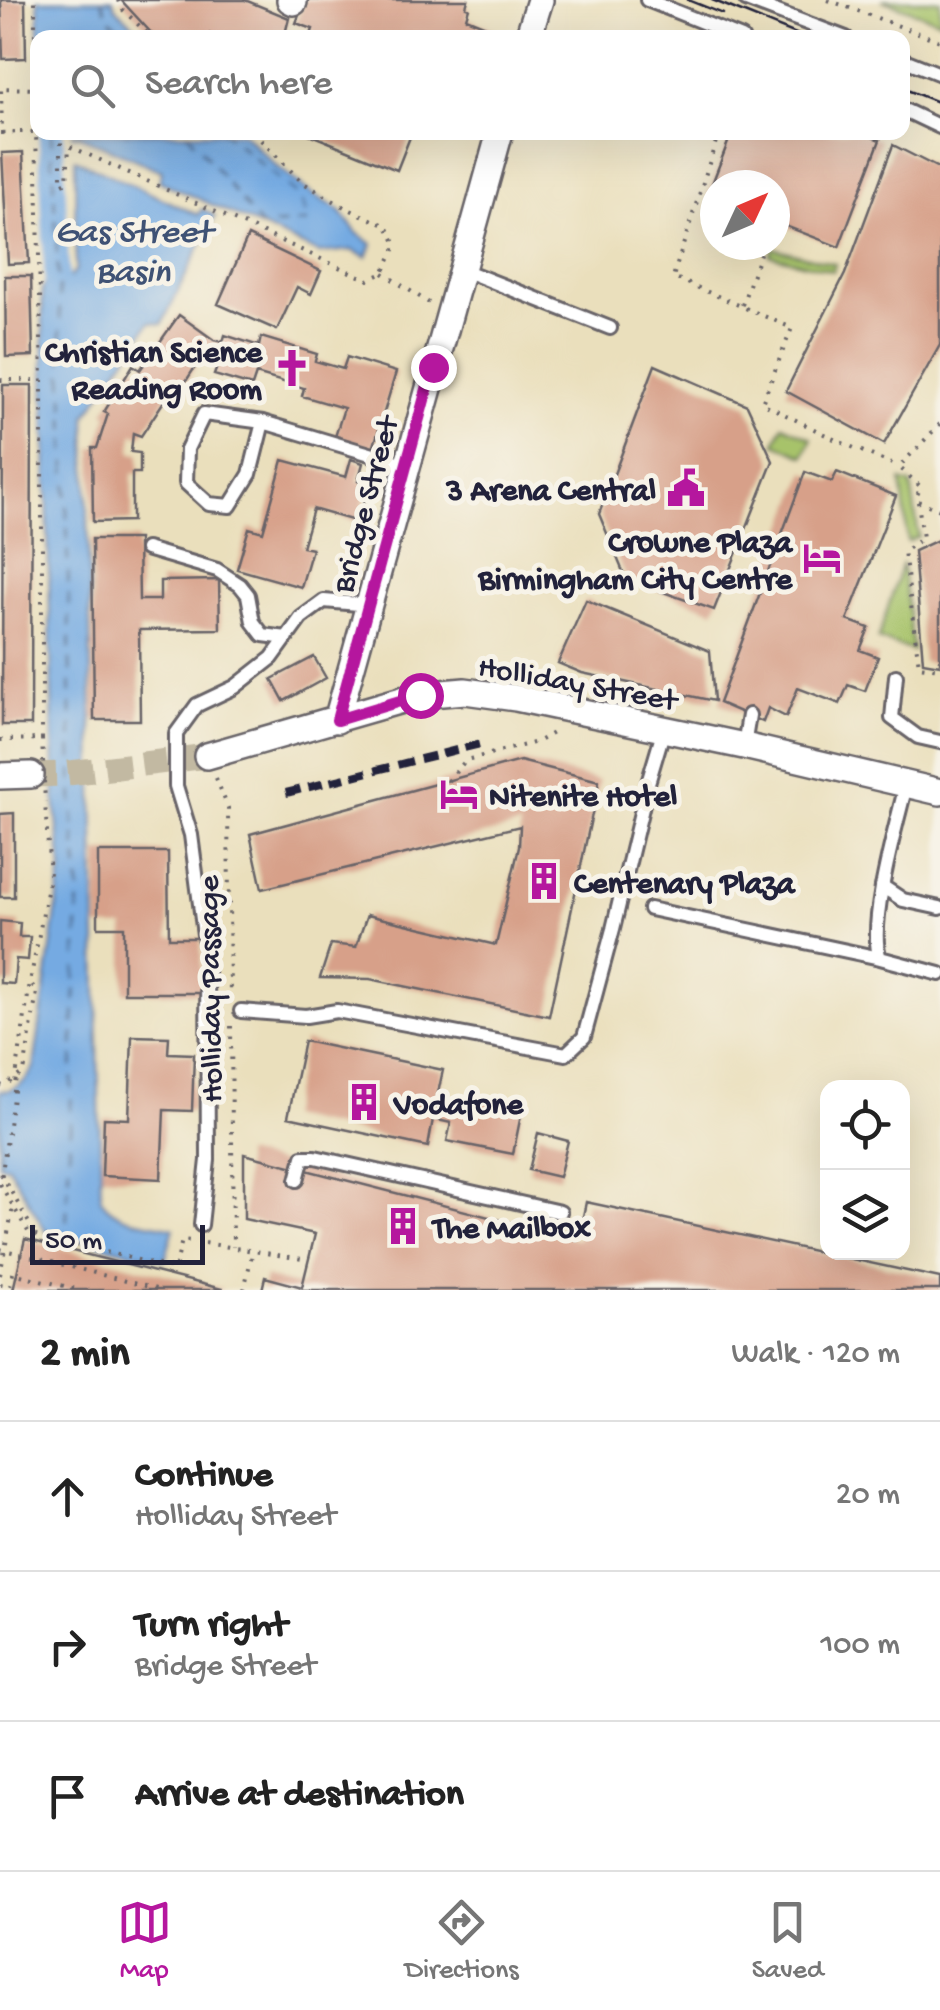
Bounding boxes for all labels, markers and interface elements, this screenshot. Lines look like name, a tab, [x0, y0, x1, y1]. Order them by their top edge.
search box	[30, 30, 910, 140]
icon: search	[65, 58, 120, 113]
text: Search here	[145, 63, 332, 107]
north arrow	[700, 170, 790, 260]
water label: Gas Street Basin	[55, 214, 217, 295]
place label: Christian Science Reading Room	[45, 336, 263, 411]
route end	[411, 345, 457, 391]
church icon: Christian Science Reading Room	[271, 347, 313, 389]
street label: Bridge Street	[326, 410, 410, 599]
public building icon: 3 Arena Central	[665, 467, 707, 509]
place label: 3 Arena Central	[445, 474, 656, 512]
place label: Crowne Plaza Birmingham City Centre	[477, 526, 794, 601]
hotel icon: Crowne Plaza Birmingham City Centre	[801, 537, 843, 579]
street label: Holliday Street	[475, 650, 682, 723]
route start	[398, 673, 444, 719]
hotel icon: Nitenite Hotel	[438, 773, 480, 815]
place label: Nitenite Hotel	[489, 780, 677, 818]
building icon: Centenary Plaza	[523, 860, 565, 902]
place label: Centenary Plaza	[574, 867, 797, 905]
street label: Holliday Passage	[192, 875, 234, 1103]
map controls	[820, 1080, 910, 1260]
button: locate	[820, 1080, 910, 1170]
building icon: Vodafone	[343, 1081, 385, 1123]
place label: Vodafone	[392, 1088, 525, 1126]
button: layers	[820, 1170, 910, 1260]
building icon: The Mailbox	[382, 1205, 424, 1247]
place label: The Mailbox	[430, 1212, 591, 1250]
scale bar	[30, 1220, 205, 1264]
text: 50 m	[45, 1226, 102, 1259]
text: 2 min	[40, 1331, 129, 1380]
text: Walk · 120 m	[731, 1336, 900, 1374]
text: Continue	[135, 1455, 273, 1499]
icon: ahead	[40, 1469, 95, 1524]
text: 20 m	[836, 1477, 900, 1515]
text: Holliday Street	[135, 1499, 336, 1537]
text: Turn right	[135, 1605, 287, 1649]
icon: right	[40, 1619, 95, 1674]
text: 100 m	[820, 1627, 900, 1665]
text: Bridge Street	[135, 1649, 316, 1687]
icon: arrive	[40, 1769, 95, 1824]
text: Arrive at destination	[135, 1774, 464, 1818]
tab: Map	[117, 1895, 172, 1988]
tab: Directions	[405, 1895, 519, 1988]
tab: Saved	[752, 1895, 823, 1988]

